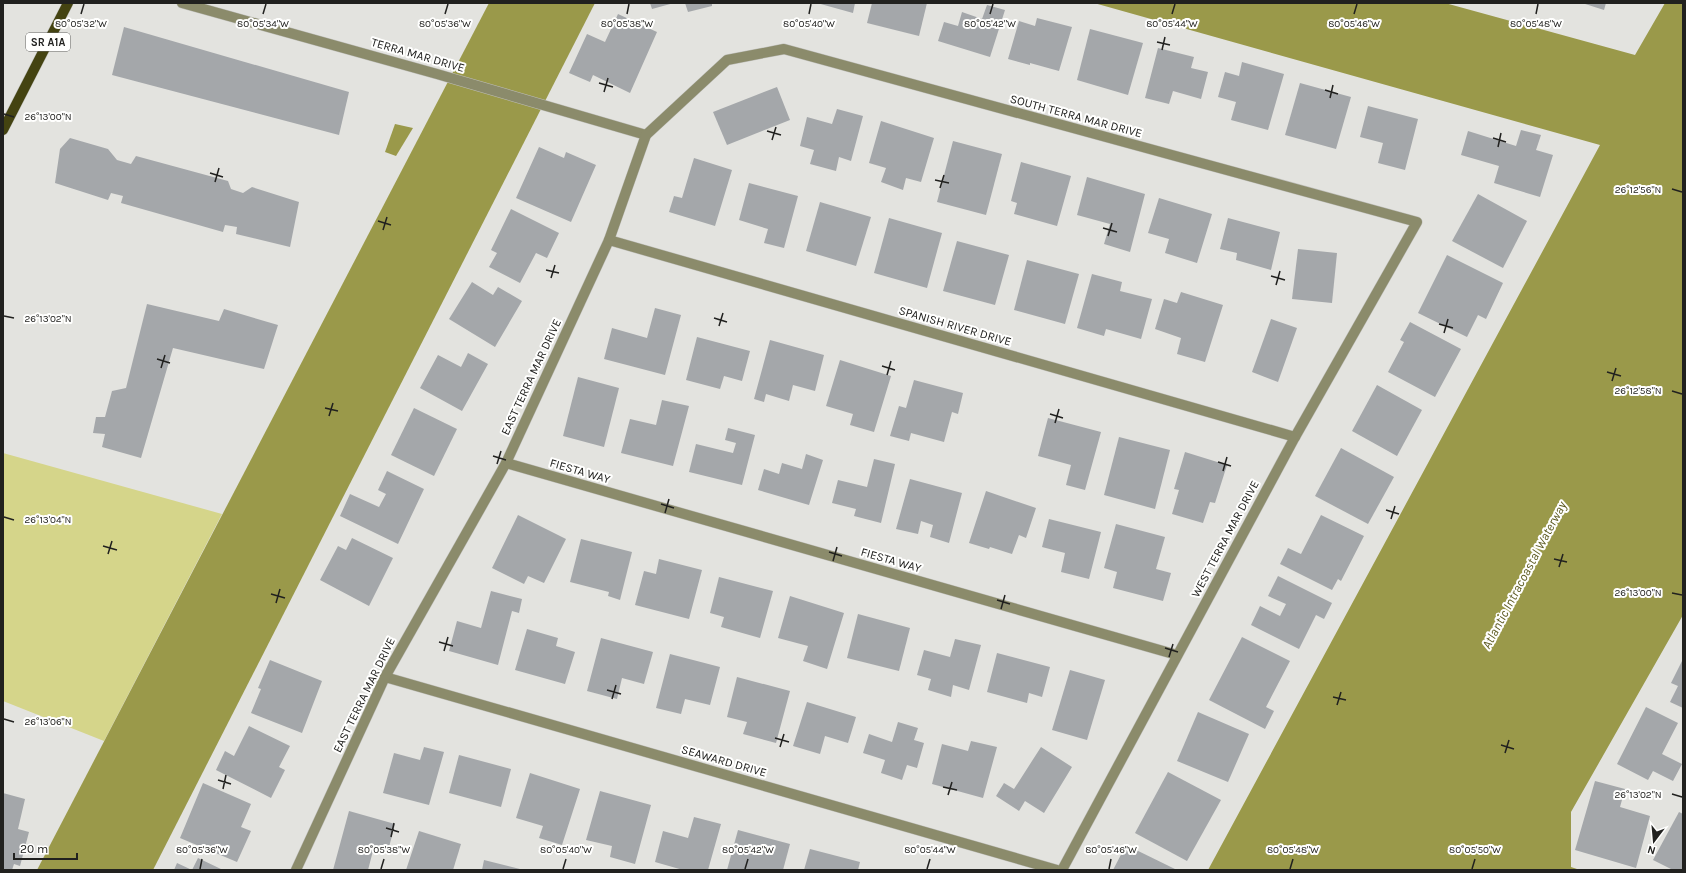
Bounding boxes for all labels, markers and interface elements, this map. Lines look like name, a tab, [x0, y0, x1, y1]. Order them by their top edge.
text: 80°05'32"W	[55, 18, 107, 30]
text: 80°05'34"W	[237, 18, 289, 30]
text: 80°05'36"W	[419, 18, 471, 30]
text: 80°05'38"W	[601, 18, 653, 30]
text: 80°05'40"W	[783, 18, 835, 30]
text: 80°05'42"W	[964, 18, 1016, 30]
text: 80°05'44"W	[1146, 18, 1198, 30]
text: 80°05'46"W	[1328, 18, 1380, 30]
text: 80°05'48"W	[1510, 18, 1562, 30]
road number: SR A1A	[26, 33, 70, 51]
street label: TERRA MAR DRIVE	[370, 35, 466, 75]
street label: SOUTH TERRA MAR DRIVE	[1008, 92, 1144, 140]
text: 26°13'00"N	[24, 111, 72, 123]
text: 26°12'56"N	[1615, 184, 1661, 196]
street label: SPANISH RIVER DRIVE	[897, 303, 1013, 349]
text: 26°13'02"N	[24, 313, 72, 325]
street label: EAST TERRA MAR DRIVE	[498, 317, 564, 437]
text: 26°12'58"N	[1614, 385, 1662, 397]
street label: FIESTA WAY	[548, 456, 612, 486]
street label: WEST TERRA MAR DRIVE	[1188, 478, 1262, 600]
water label: Atlantic Intracoastal Waterway	[1479, 498, 1569, 651]
text: 26°13'04"N	[25, 514, 71, 526]
street label: FIESTA WAY	[859, 545, 923, 575]
text: 26°13'00"N	[1614, 587, 1662, 599]
street label: EAST TERRA MAR DRIVE	[330, 635, 398, 755]
text: 26°13'06"N	[24, 716, 72, 728]
street label: SEAWARD DRIVE	[680, 742, 768, 780]
text: 26°13'02"N	[1614, 789, 1662, 801]
north arrow	[1634, 821, 1674, 861]
scale bar	[14, 835, 77, 861]
text: 20 m	[20, 842, 48, 856]
text: N	[1646, 843, 1657, 857]
text: 80°05'36"W	[176, 844, 228, 856]
text: 80°05'38"W	[358, 844, 410, 856]
text: 80°05'40"W	[540, 844, 592, 856]
text: 80°05'42"W	[722, 844, 774, 856]
text: 80°05'44"W	[904, 844, 956, 856]
text: 80°05'46"W	[1085, 844, 1137, 856]
text: 80°05'48"W	[1267, 844, 1319, 856]
text: 80°05'50"W	[1449, 844, 1501, 856]

